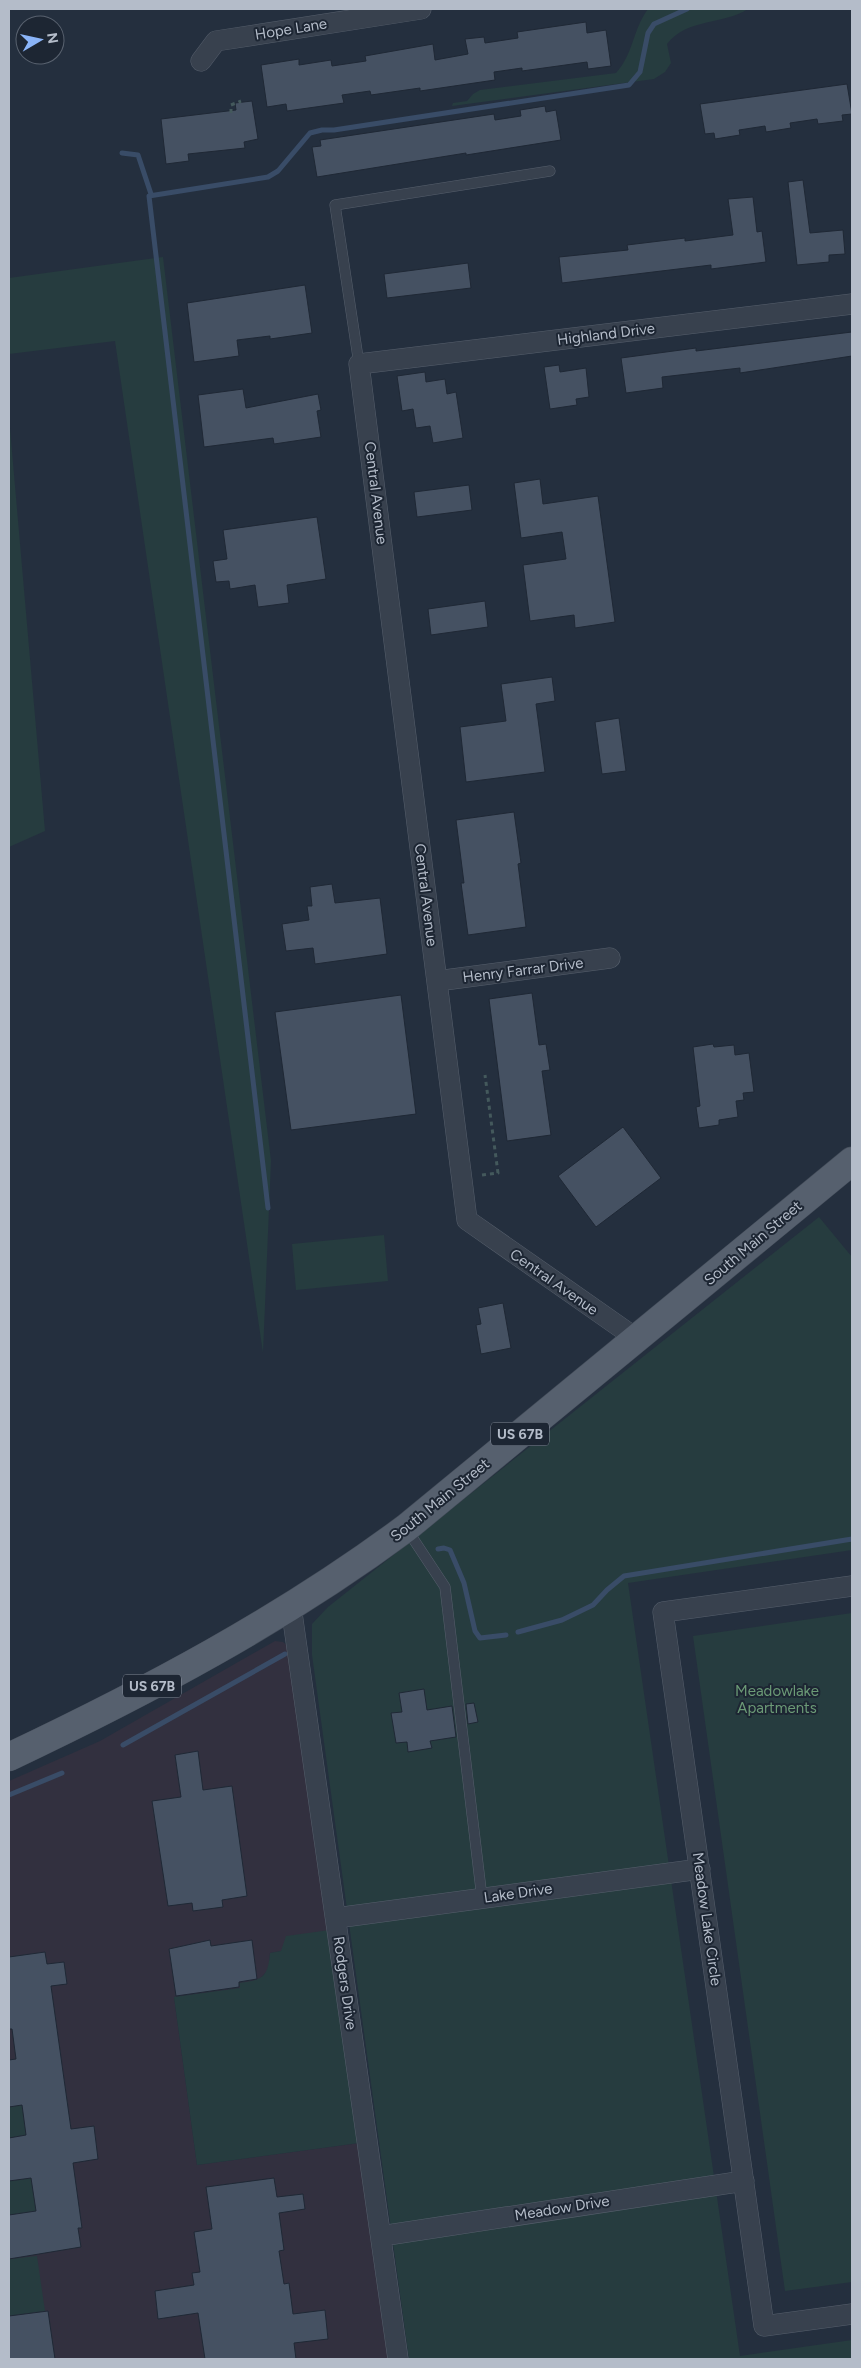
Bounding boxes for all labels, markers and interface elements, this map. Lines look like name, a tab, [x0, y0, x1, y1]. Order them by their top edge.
street label: Hope Lane	[254, 14, 328, 44]
north arrow	[15, 15, 65, 65]
text: N	[43, 31, 62, 45]
street label: Highland Drive	[556, 319, 656, 349]
street label: Central Avenue	[361, 441, 391, 545]
street label: Central Avenue	[411, 843, 441, 947]
street label: Henry Farrar Drive	[462, 954, 584, 986]
street label: South Main Street	[701, 1197, 806, 1289]
street label: Central Avenue	[506, 1245, 602, 1319]
road number: US 67B	[491, 1422, 549, 1446]
street label: South Main Street	[387, 1454, 493, 1545]
road number: US 67B	[123, 1674, 181, 1698]
park label: Meadowlake Apartments	[735, 1682, 819, 1717]
street label: Meadow Lake Circle	[689, 1851, 725, 1987]
street label: Lake Drive	[483, 1879, 553, 1907]
street label: Rodgers Drive	[330, 1935, 360, 2031]
street label: Meadow Drive	[513, 2192, 611, 2224]

